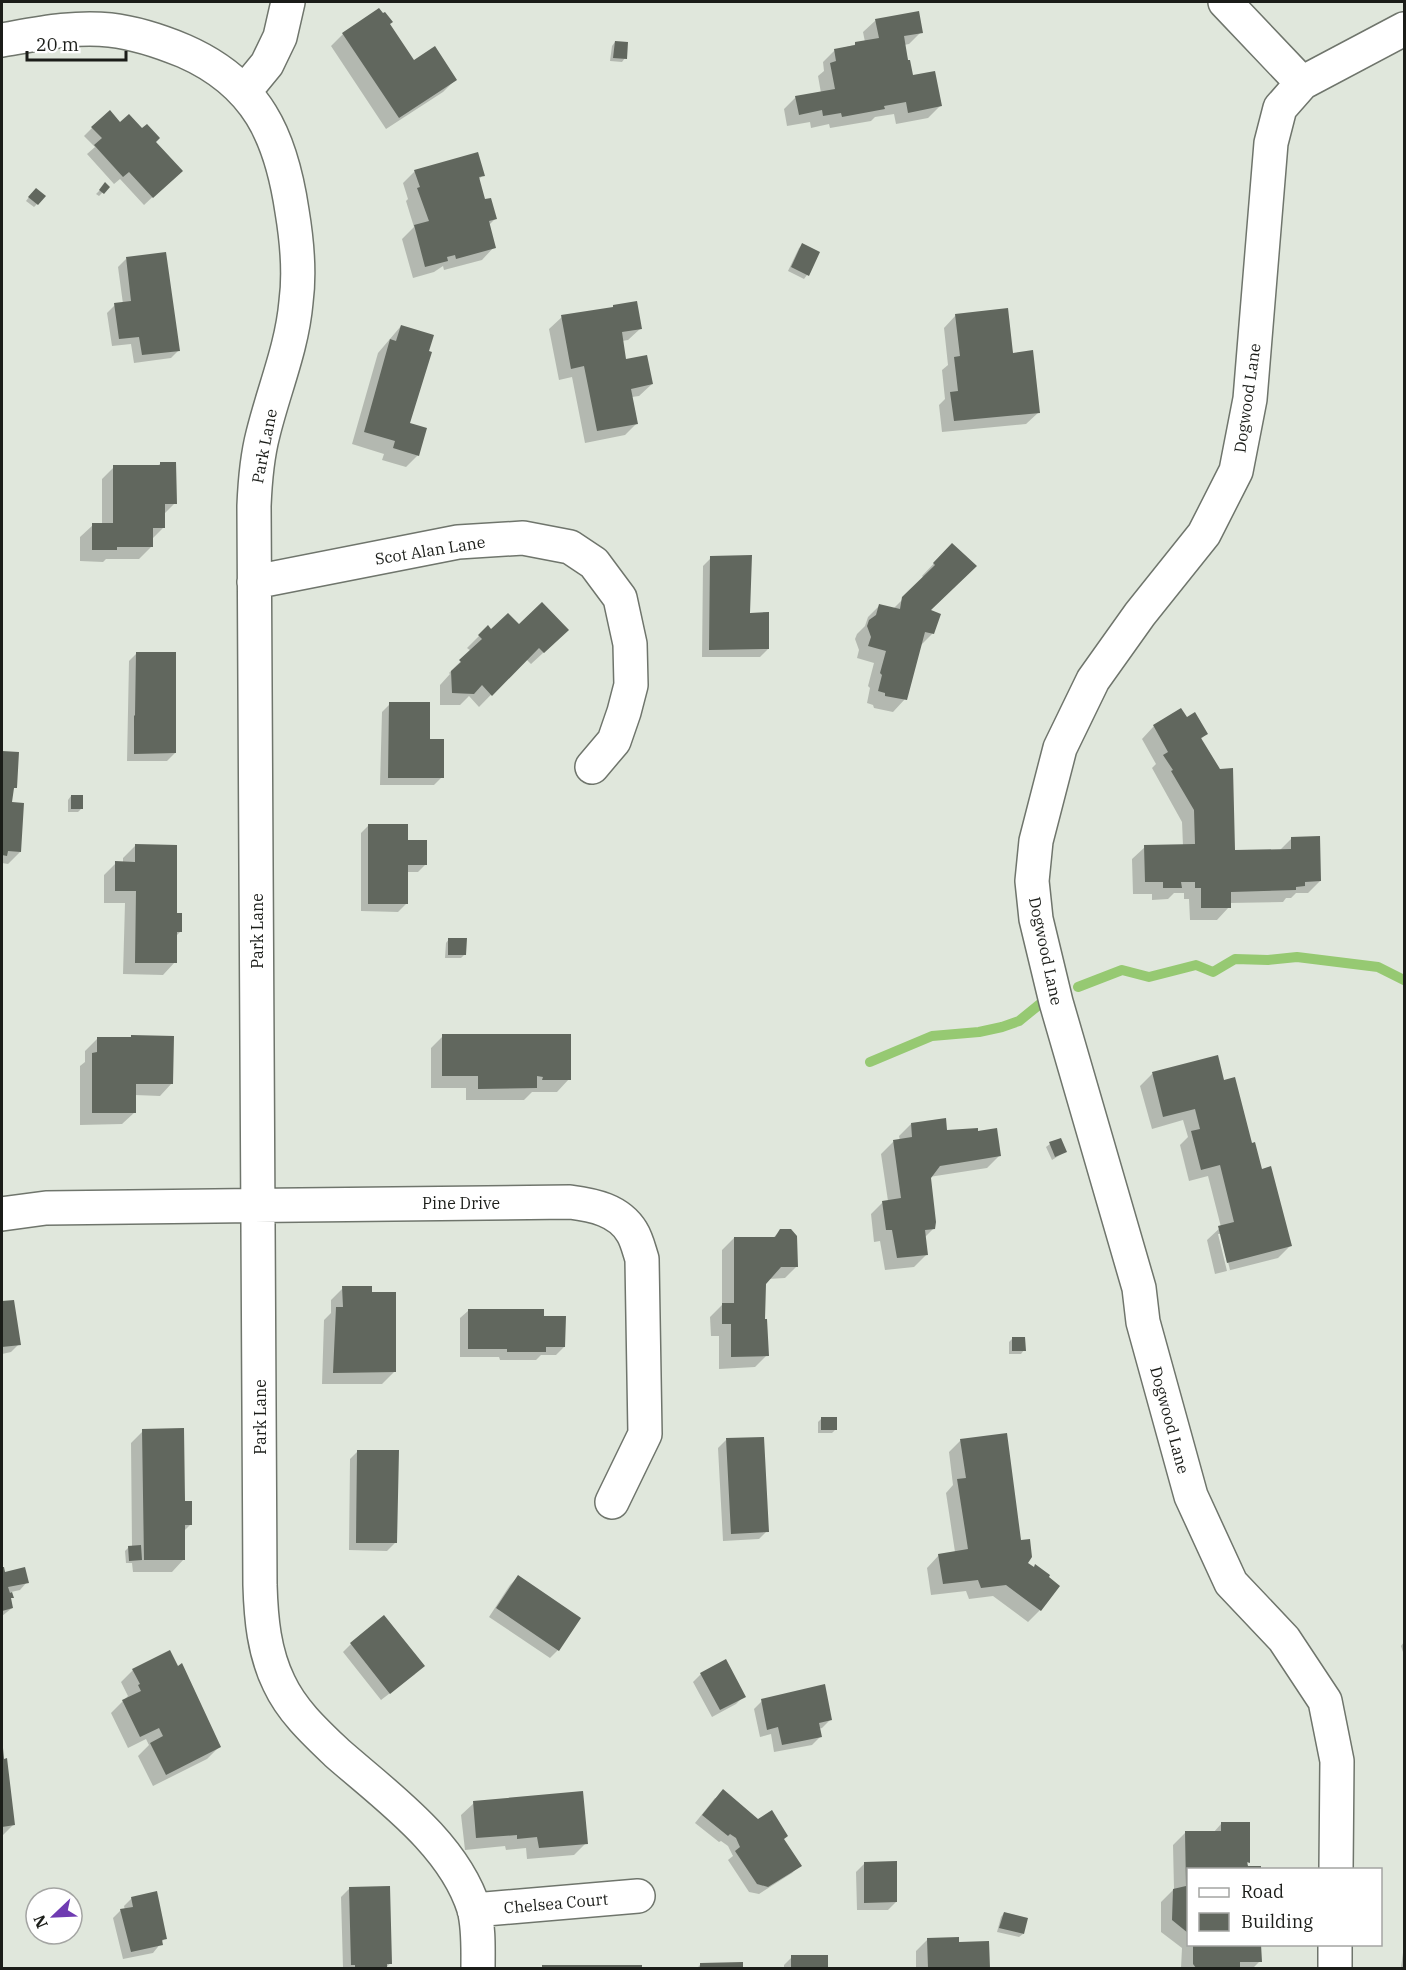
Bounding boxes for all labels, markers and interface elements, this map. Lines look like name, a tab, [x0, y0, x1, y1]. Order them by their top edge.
scale bar	[27, 24, 126, 62]
text: 20 m	[36, 33, 79, 56]
street label: Dogwood Lane	[1229, 342, 1265, 454]
street label: Park Lane	[247, 407, 281, 485]
street label: Scot Alan Lane	[374, 531, 486, 569]
street label: Park Lane	[247, 893, 267, 969]
street label: Dogwood Lane	[1025, 895, 1067, 1007]
street label: Pine Drive	[422, 1193, 500, 1213]
street label: Dogwood Lane	[1146, 1364, 1194, 1476]
street label: Park Lane	[250, 1379, 270, 1455]
legend	[1187, 1868, 1382, 1946]
text: Road	[1241, 1880, 1284, 1903]
north arrow	[24, 1886, 84, 1946]
street label: Chelsea Court	[503, 1888, 609, 1918]
text: Building	[1241, 1910, 1313, 1933]
text: N	[29, 1912, 52, 1932]

